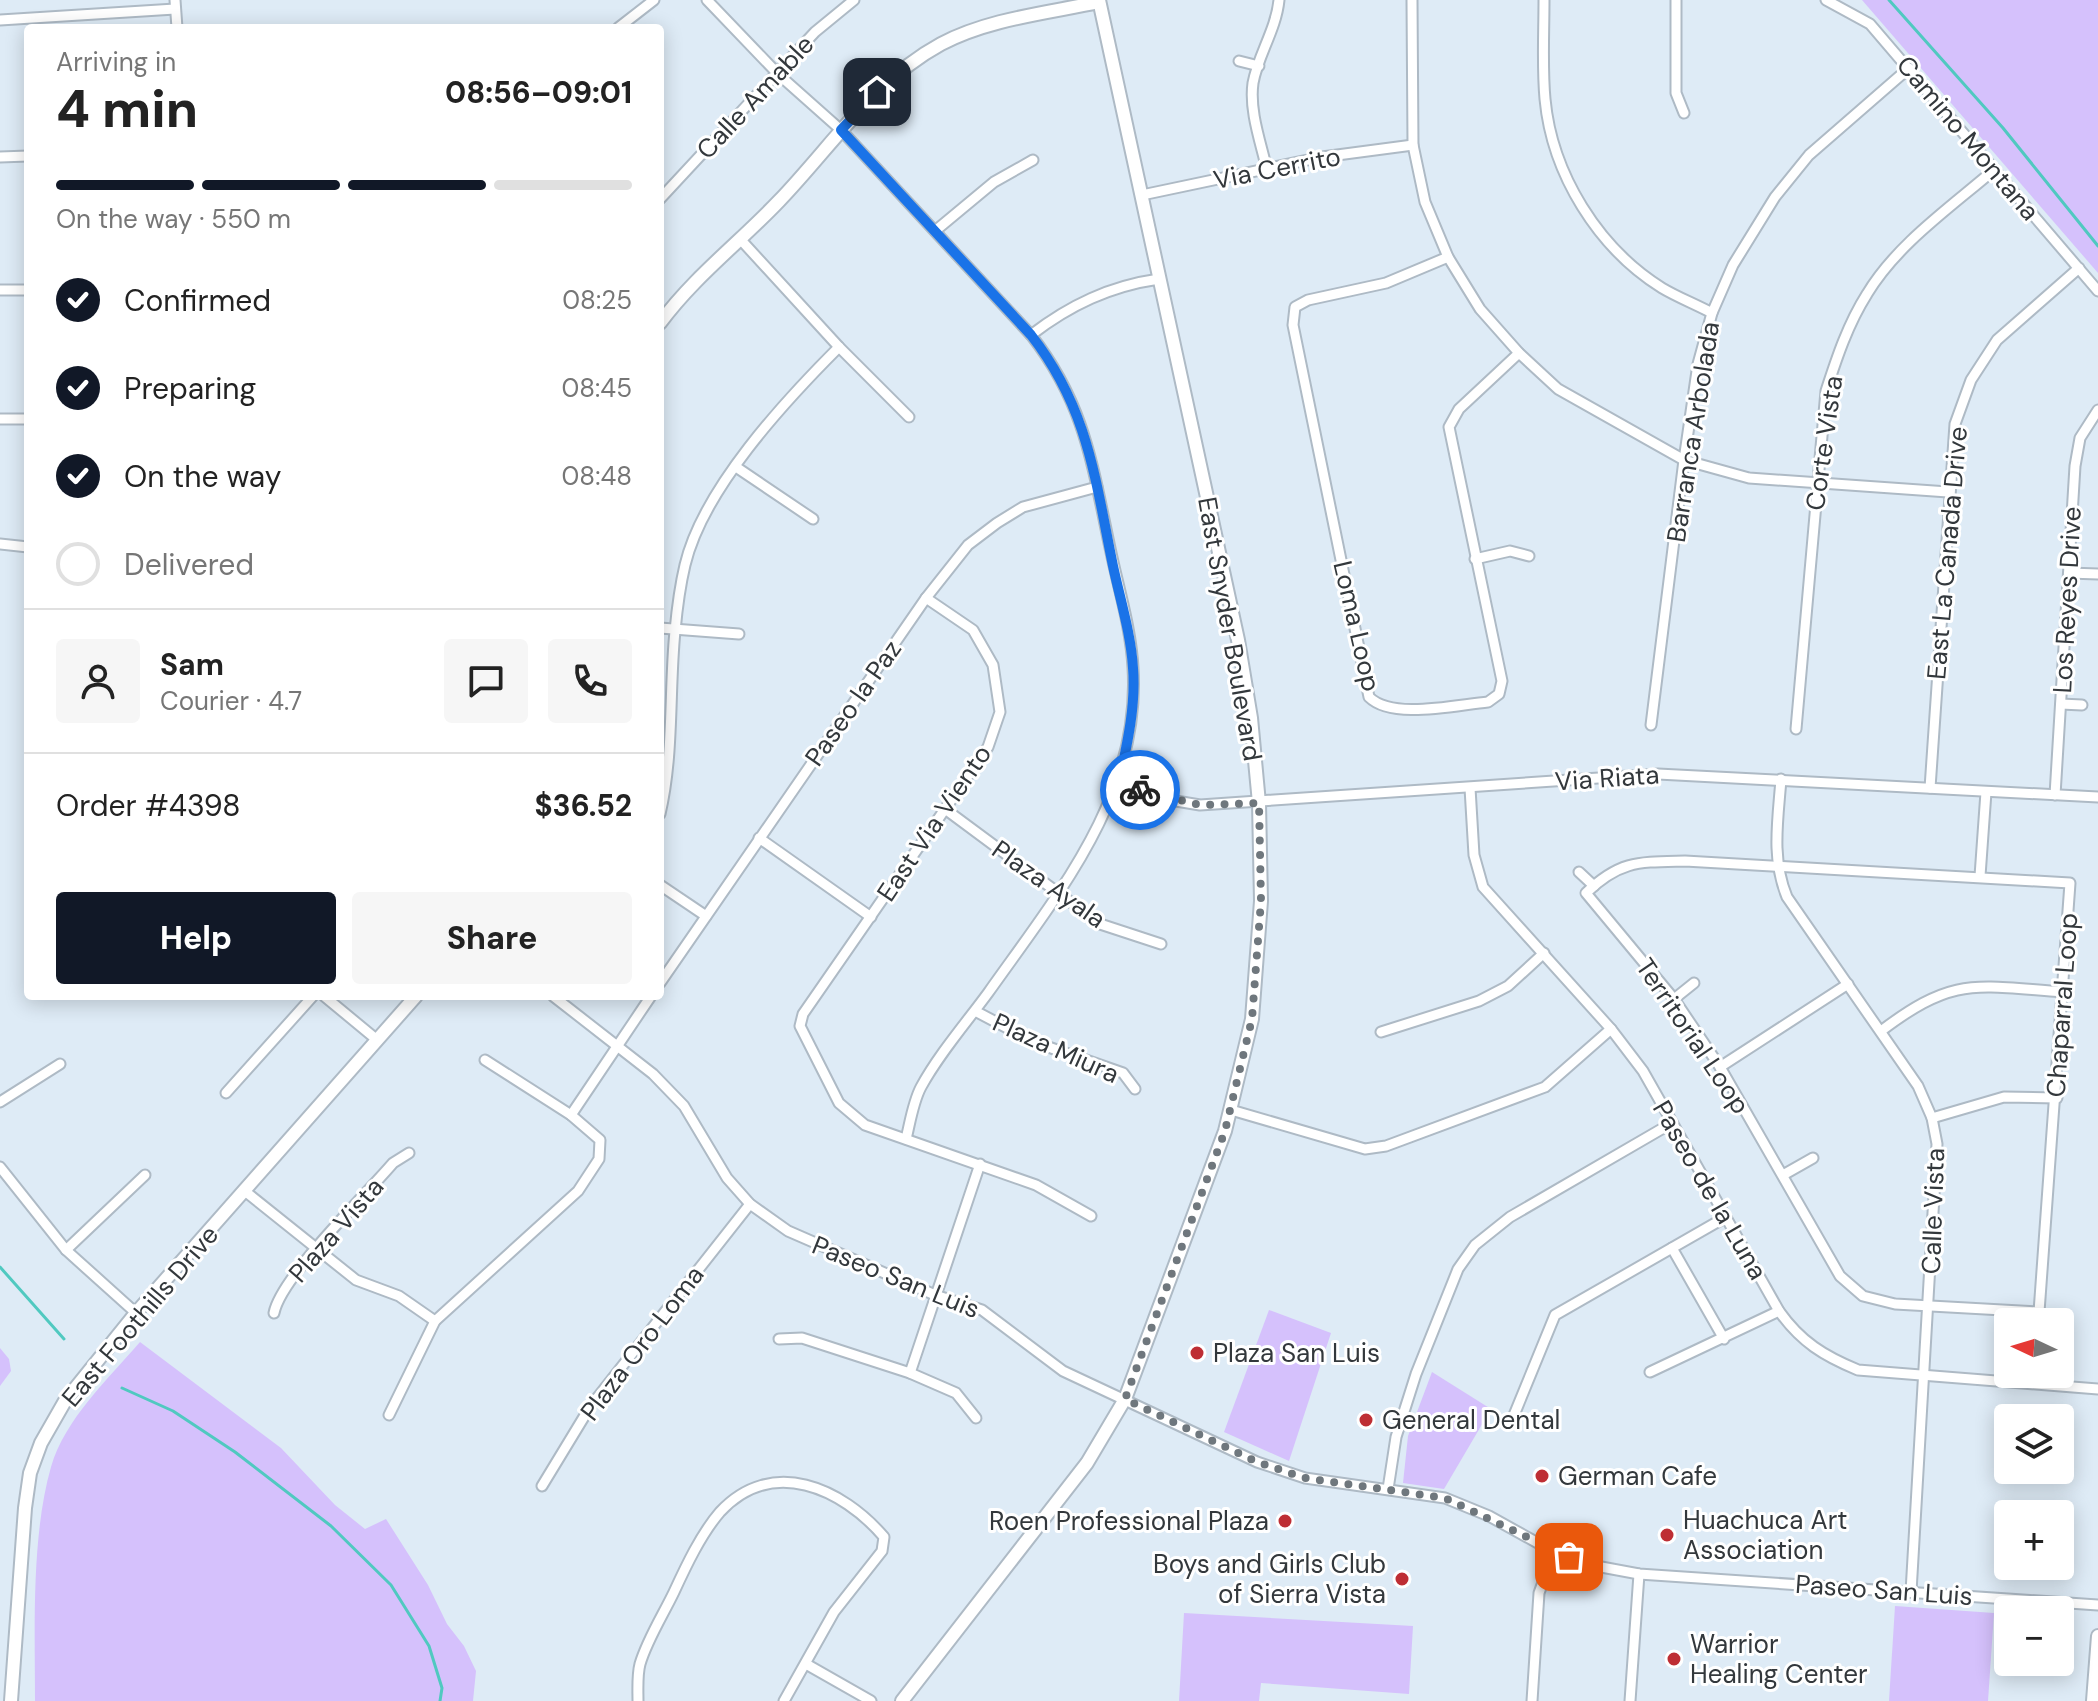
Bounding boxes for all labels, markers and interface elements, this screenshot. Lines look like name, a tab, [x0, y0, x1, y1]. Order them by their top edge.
street label: Calle Amable	[689, 28, 821, 166]
text: Arriving in	[56, 45, 176, 79]
street label: Camino Montana	[1889, 49, 2047, 227]
pin	[843, 58, 911, 126]
icon: home	[855, 70, 899, 114]
text: 08:56–09:01	[445, 73, 632, 112]
text: 4 min	[56, 75, 198, 143]
street label: Via Cerrito	[1211, 139, 1343, 197]
text: On the way · 550 m	[56, 202, 291, 236]
icon: check	[56, 278, 100, 322]
text: Confirmed	[124, 281, 271, 320]
text: 08:25	[562, 283, 632, 317]
street label: Barranca Arbolada	[1659, 319, 1727, 545]
icon: check	[56, 366, 100, 410]
text: Preparing	[124, 369, 256, 408]
text: 08:45	[562, 371, 632, 405]
street label: Corte Vista	[1798, 373, 1850, 513]
street label: East La Canada Drive	[1919, 425, 1975, 681]
icon: check	[56, 454, 100, 498]
text: On the way	[124, 457, 281, 496]
text: 08:48	[562, 459, 632, 493]
street label: East Snyder Boulevard	[1190, 494, 1270, 764]
street label: Los Reyes Drive	[2045, 506, 2089, 694]
text: Delivered	[124, 545, 254, 584]
street label: Loma Loop	[1325, 557, 1389, 695]
street label: Paseo la Paz	[797, 633, 909, 773]
button: person	[56, 639, 140, 723]
button: chat	[444, 639, 528, 723]
button: phone	[548, 639, 632, 723]
text: Sam	[160, 645, 224, 684]
text: Courier · 4.7	[160, 684, 302, 718]
street label: East Via Viento	[869, 738, 999, 908]
courier	[1100, 750, 1180, 830]
street label: Via Riata	[1554, 757, 1660, 799]
icon: bike	[1118, 768, 1162, 812]
text: Order #4398	[56, 786, 240, 825]
text: $36.52	[534, 786, 632, 825]
street label: Plaza Ayala	[985, 832, 1113, 936]
button: Help	[56, 892, 336, 984]
button: Share	[352, 892, 632, 984]
street label: Chaparral Loop	[2039, 912, 2085, 1098]
street label: Territorial Loop	[1628, 952, 1758, 1120]
street label: Plaza Miura	[988, 1005, 1124, 1091]
street label: Paseo de la Luna	[1645, 1094, 1775, 1286]
street label: Calle Vista	[1914, 1147, 1952, 1275]
street label: Plaza Vista	[281, 1170, 391, 1290]
street label: East Foothills Drive	[54, 1218, 226, 1414]
street label: Paseo San Luis	[807, 1228, 985, 1326]
street label: Plaza Oro Loma	[573, 1259, 711, 1427]
north arrow	[1994, 1308, 2074, 1388]
map controls	[1994, 1308, 2074, 1676]
place label: Plaza San Luis	[1213, 1336, 1380, 1370]
marker: Plaza San Luis	[1188, 1344, 1206, 1362]
place label: General Dental	[1382, 1403, 1560, 1437]
button: layers	[1994, 1404, 2074, 1484]
marker: General Dental	[1357, 1411, 1375, 1429]
place label: German Cafe	[1558, 1459, 1717, 1493]
marker: German Cafe	[1533, 1467, 1551, 1485]
button: +	[1994, 1500, 2074, 1580]
place label: Huachuca Art Association	[1683, 1503, 1847, 1567]
place label: Roen Professional Plaza	[989, 1504, 1269, 1538]
marker: Roen Professional Plaza	[1276, 1512, 1294, 1530]
pin	[1535, 1523, 1603, 1591]
marker: Huachuca Art Association	[1658, 1526, 1676, 1544]
icon: bag	[1547, 1535, 1591, 1579]
place label: Boys and Girls Club of Sierra Vista	[1153, 1547, 1386, 1611]
street label: Paseo San Luis	[1794, 1567, 1974, 1613]
marker: Boys and Girls Club of Sierra Vista	[1393, 1570, 1411, 1588]
button: −	[1994, 1596, 2074, 1676]
place label: Warrior Healing Center	[1690, 1627, 1868, 1691]
marker: Warrior Healing Center	[1665, 1650, 1683, 1668]

